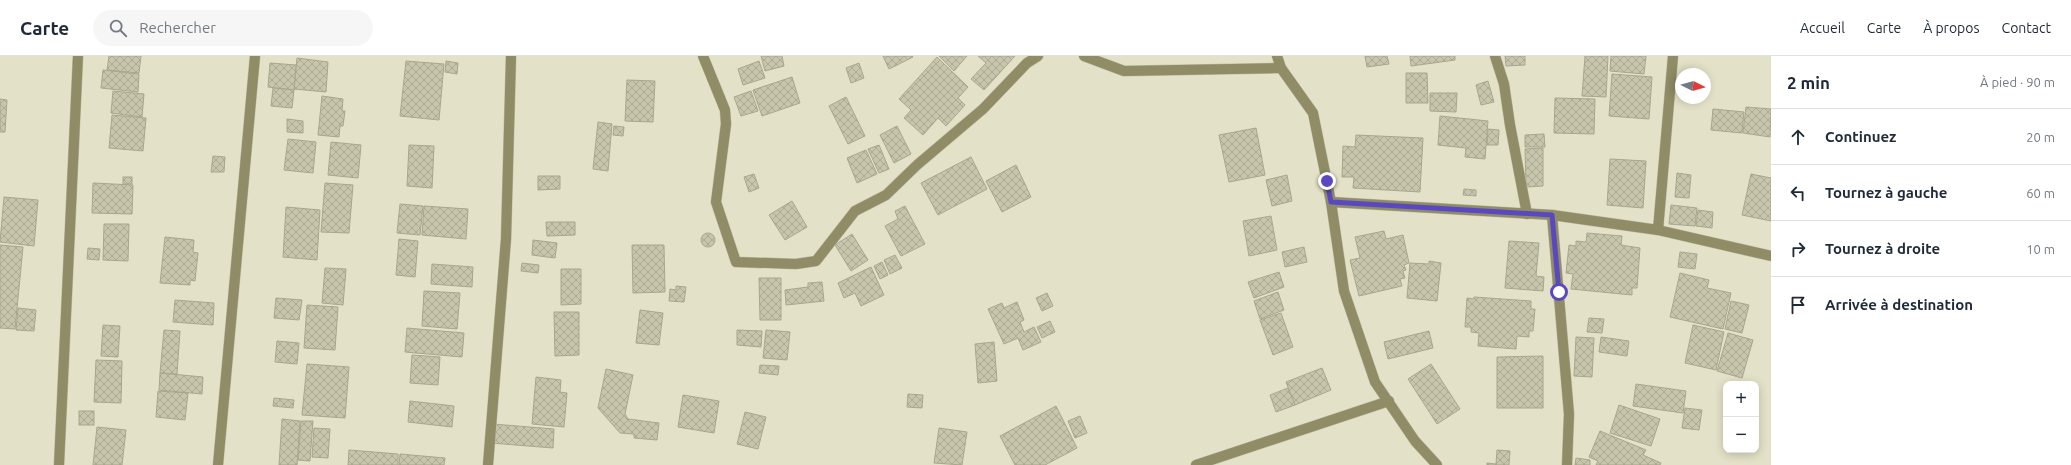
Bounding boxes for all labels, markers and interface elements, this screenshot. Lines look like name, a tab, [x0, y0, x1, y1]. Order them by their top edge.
search box	[93, 10, 373, 46]
text: Carte	[20, 17, 69, 39]
icon: search	[107, 17, 129, 39]
text: Rechercher	[139, 19, 216, 36]
text: Accueil	[1800, 20, 1845, 36]
text: Carte	[1867, 20, 1901, 36]
text: À propos	[1923, 20, 1980, 36]
text: Contact	[2002, 20, 2051, 36]
north arrow	[1675, 68, 1711, 104]
text: 2 min	[1787, 73, 1830, 92]
text: À pied · 90 m	[1980, 75, 2055, 89]
icon: ahead	[1787, 126, 1809, 148]
text: Continuez	[1825, 128, 1896, 145]
text: 20 m	[2026, 130, 2055, 144]
route end	[1318, 172, 1336, 190]
icon: left	[1787, 182, 1809, 204]
text: Tournez à gauche	[1825, 184, 1948, 201]
text: 60 m	[2026, 186, 2055, 200]
icon: right	[1787, 238, 1809, 260]
text: Tournez à droite	[1825, 240, 1940, 257]
text: 10 m	[2026, 242, 2055, 256]
route start	[1550, 283, 1568, 301]
icon: arrive	[1787, 294, 1809, 316]
text: Arrivée à destination	[1825, 296, 1973, 313]
map controls	[1723, 381, 1759, 453]
button: +	[1723, 381, 1759, 417]
button: −	[1723, 417, 1759, 453]

